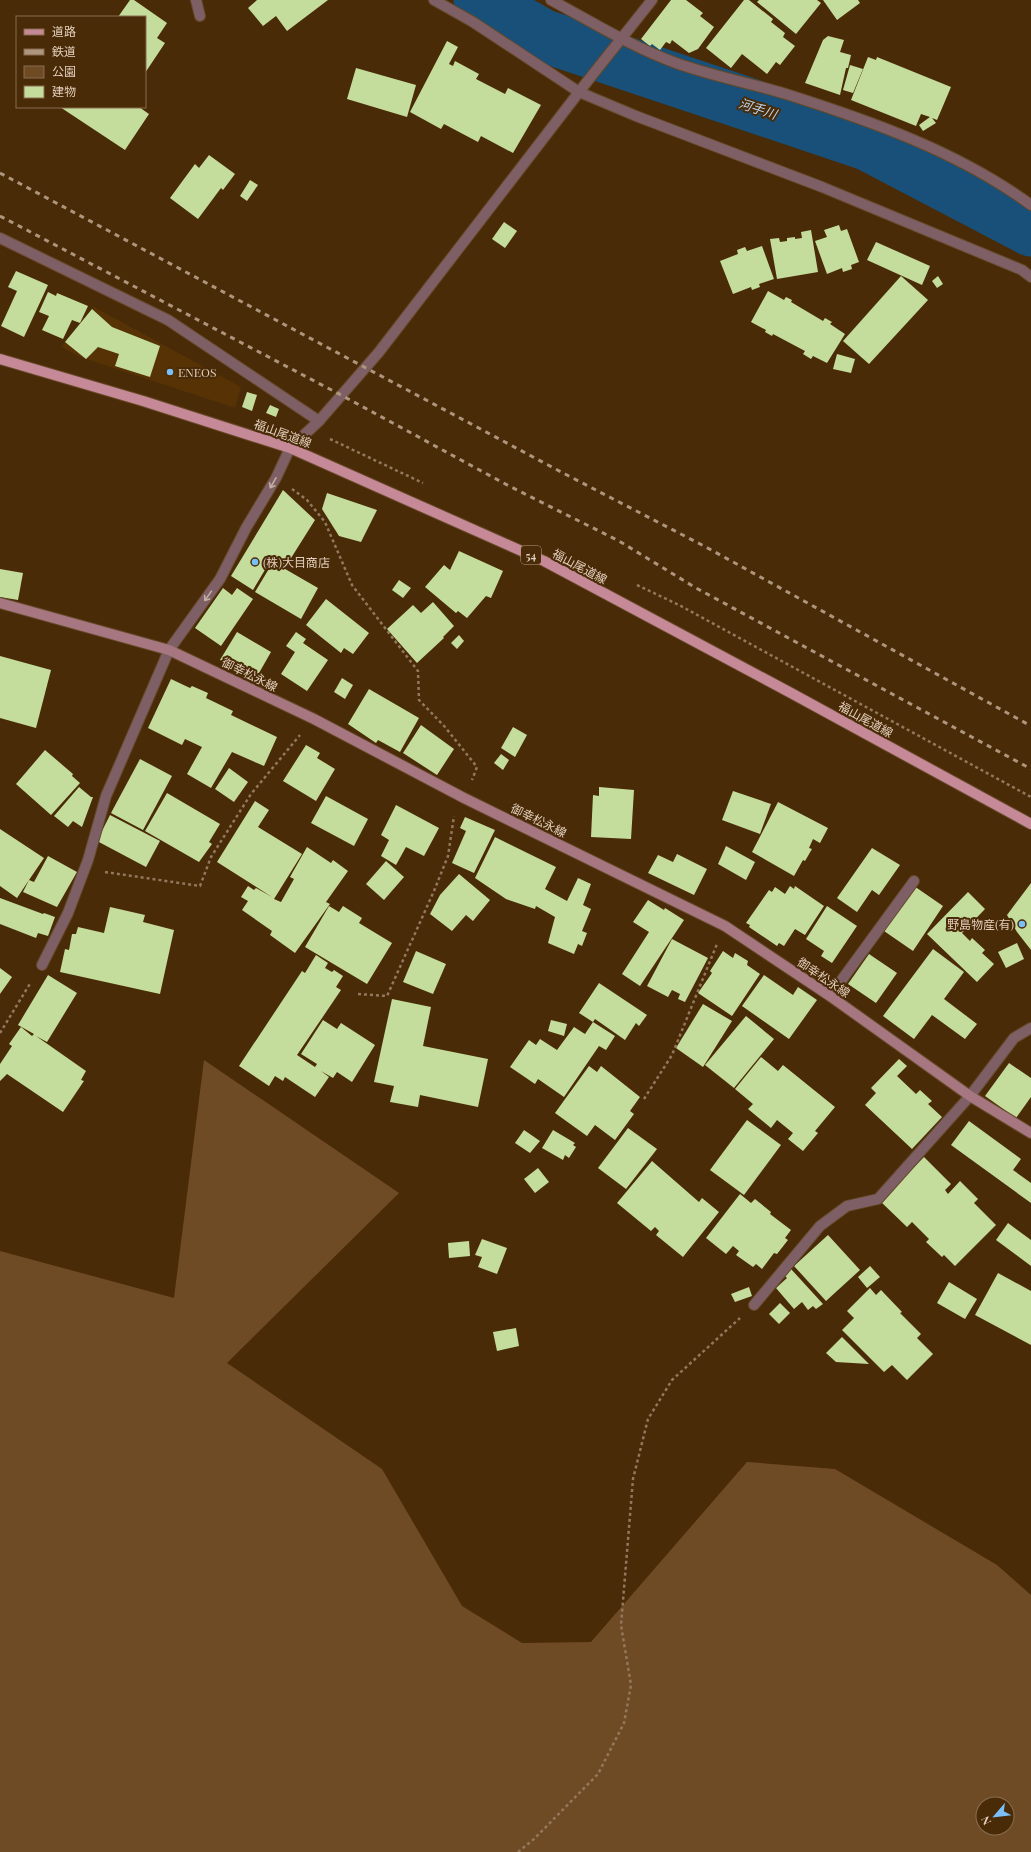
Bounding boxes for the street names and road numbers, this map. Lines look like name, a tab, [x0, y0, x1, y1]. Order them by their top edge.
street label: 福山尾道線	[252, 415, 314, 451]
street label: 福山尾道線	[550, 545, 610, 587]
road number: 54	[521, 546, 541, 564]
street label: 御幸松永線	[220, 654, 280, 694]
street label: 福山尾道線	[836, 697, 896, 741]
street label: 御幸松永線	[509, 800, 569, 840]
street label: 御幸松永線	[795, 954, 853, 1000]

